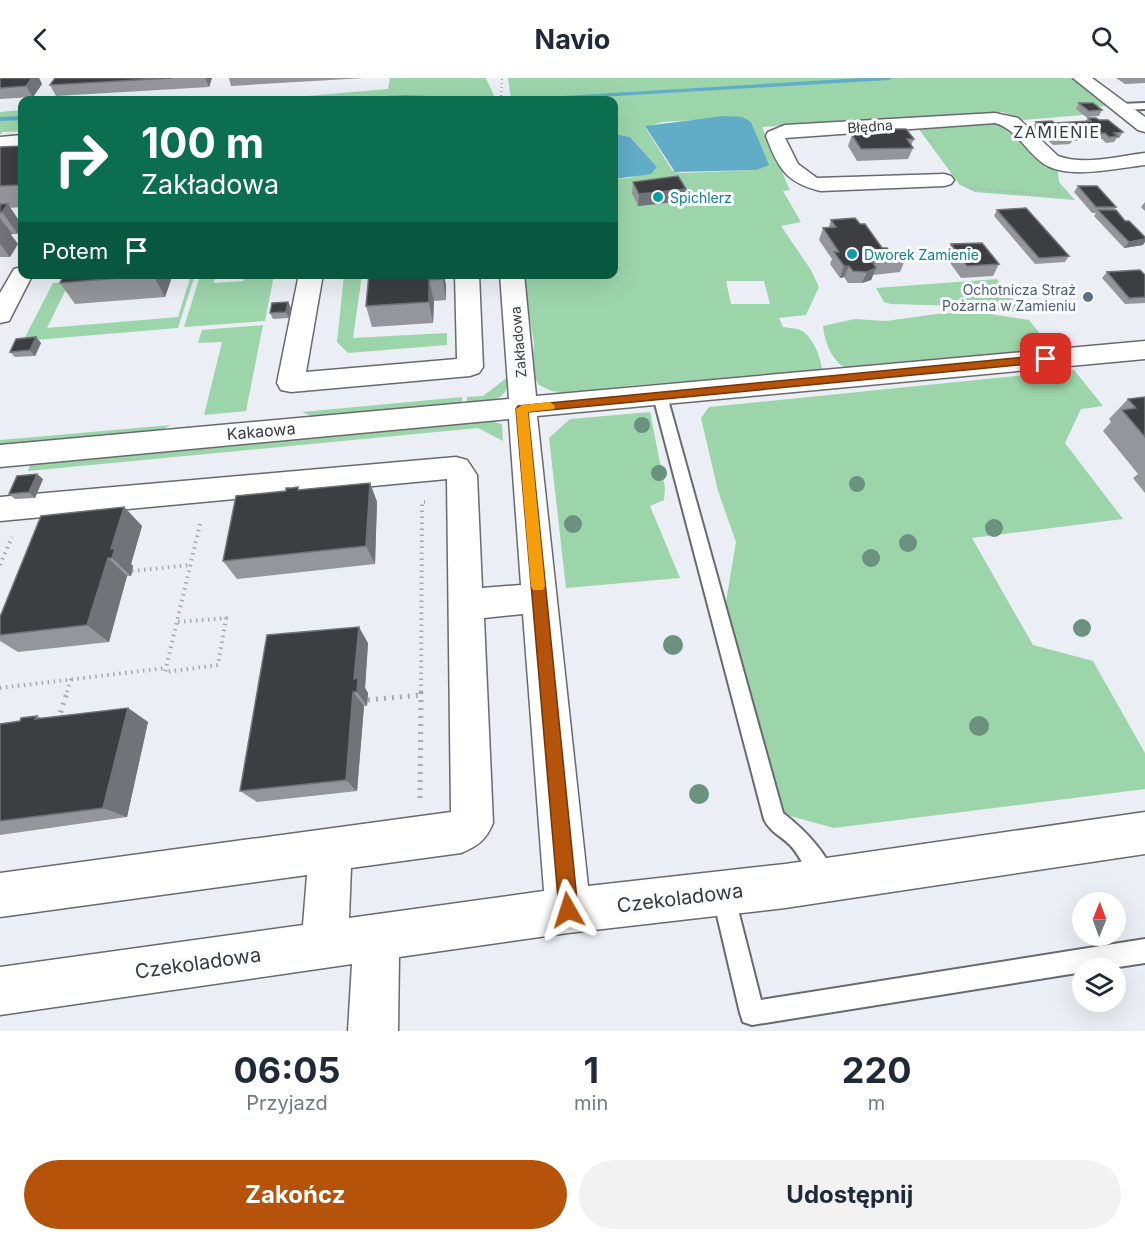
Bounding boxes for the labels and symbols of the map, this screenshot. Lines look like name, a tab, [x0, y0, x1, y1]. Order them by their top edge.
street label: Błędna	[847, 116, 893, 136]
district label: ZAMIENIE	[1013, 122, 1101, 142]
place label: Spichlerz	[670, 189, 732, 206]
marker: Spichlerz	[651, 190, 665, 204]
place label: Dworek Zamienie	[864, 246, 979, 263]
marker: Dworek Zamienie	[845, 247, 859, 261]
place label: Ochotnicza Straż Pożarna w Zamieniu	[942, 281, 1076, 314]
marker: Ochotnicza Straż Pożarna w Zamieniu	[1081, 290, 1095, 304]
street label: Zakładowa	[506, 306, 530, 378]
pin	[1020, 333, 1071, 384]
street label: Kakaowa	[226, 418, 296, 444]
position arrow	[536, 878, 600, 942]
street label: Czekoladowa	[615, 878, 745, 918]
north arrow	[1072, 892, 1126, 946]
street label: Czekoladowa	[133, 942, 263, 984]

